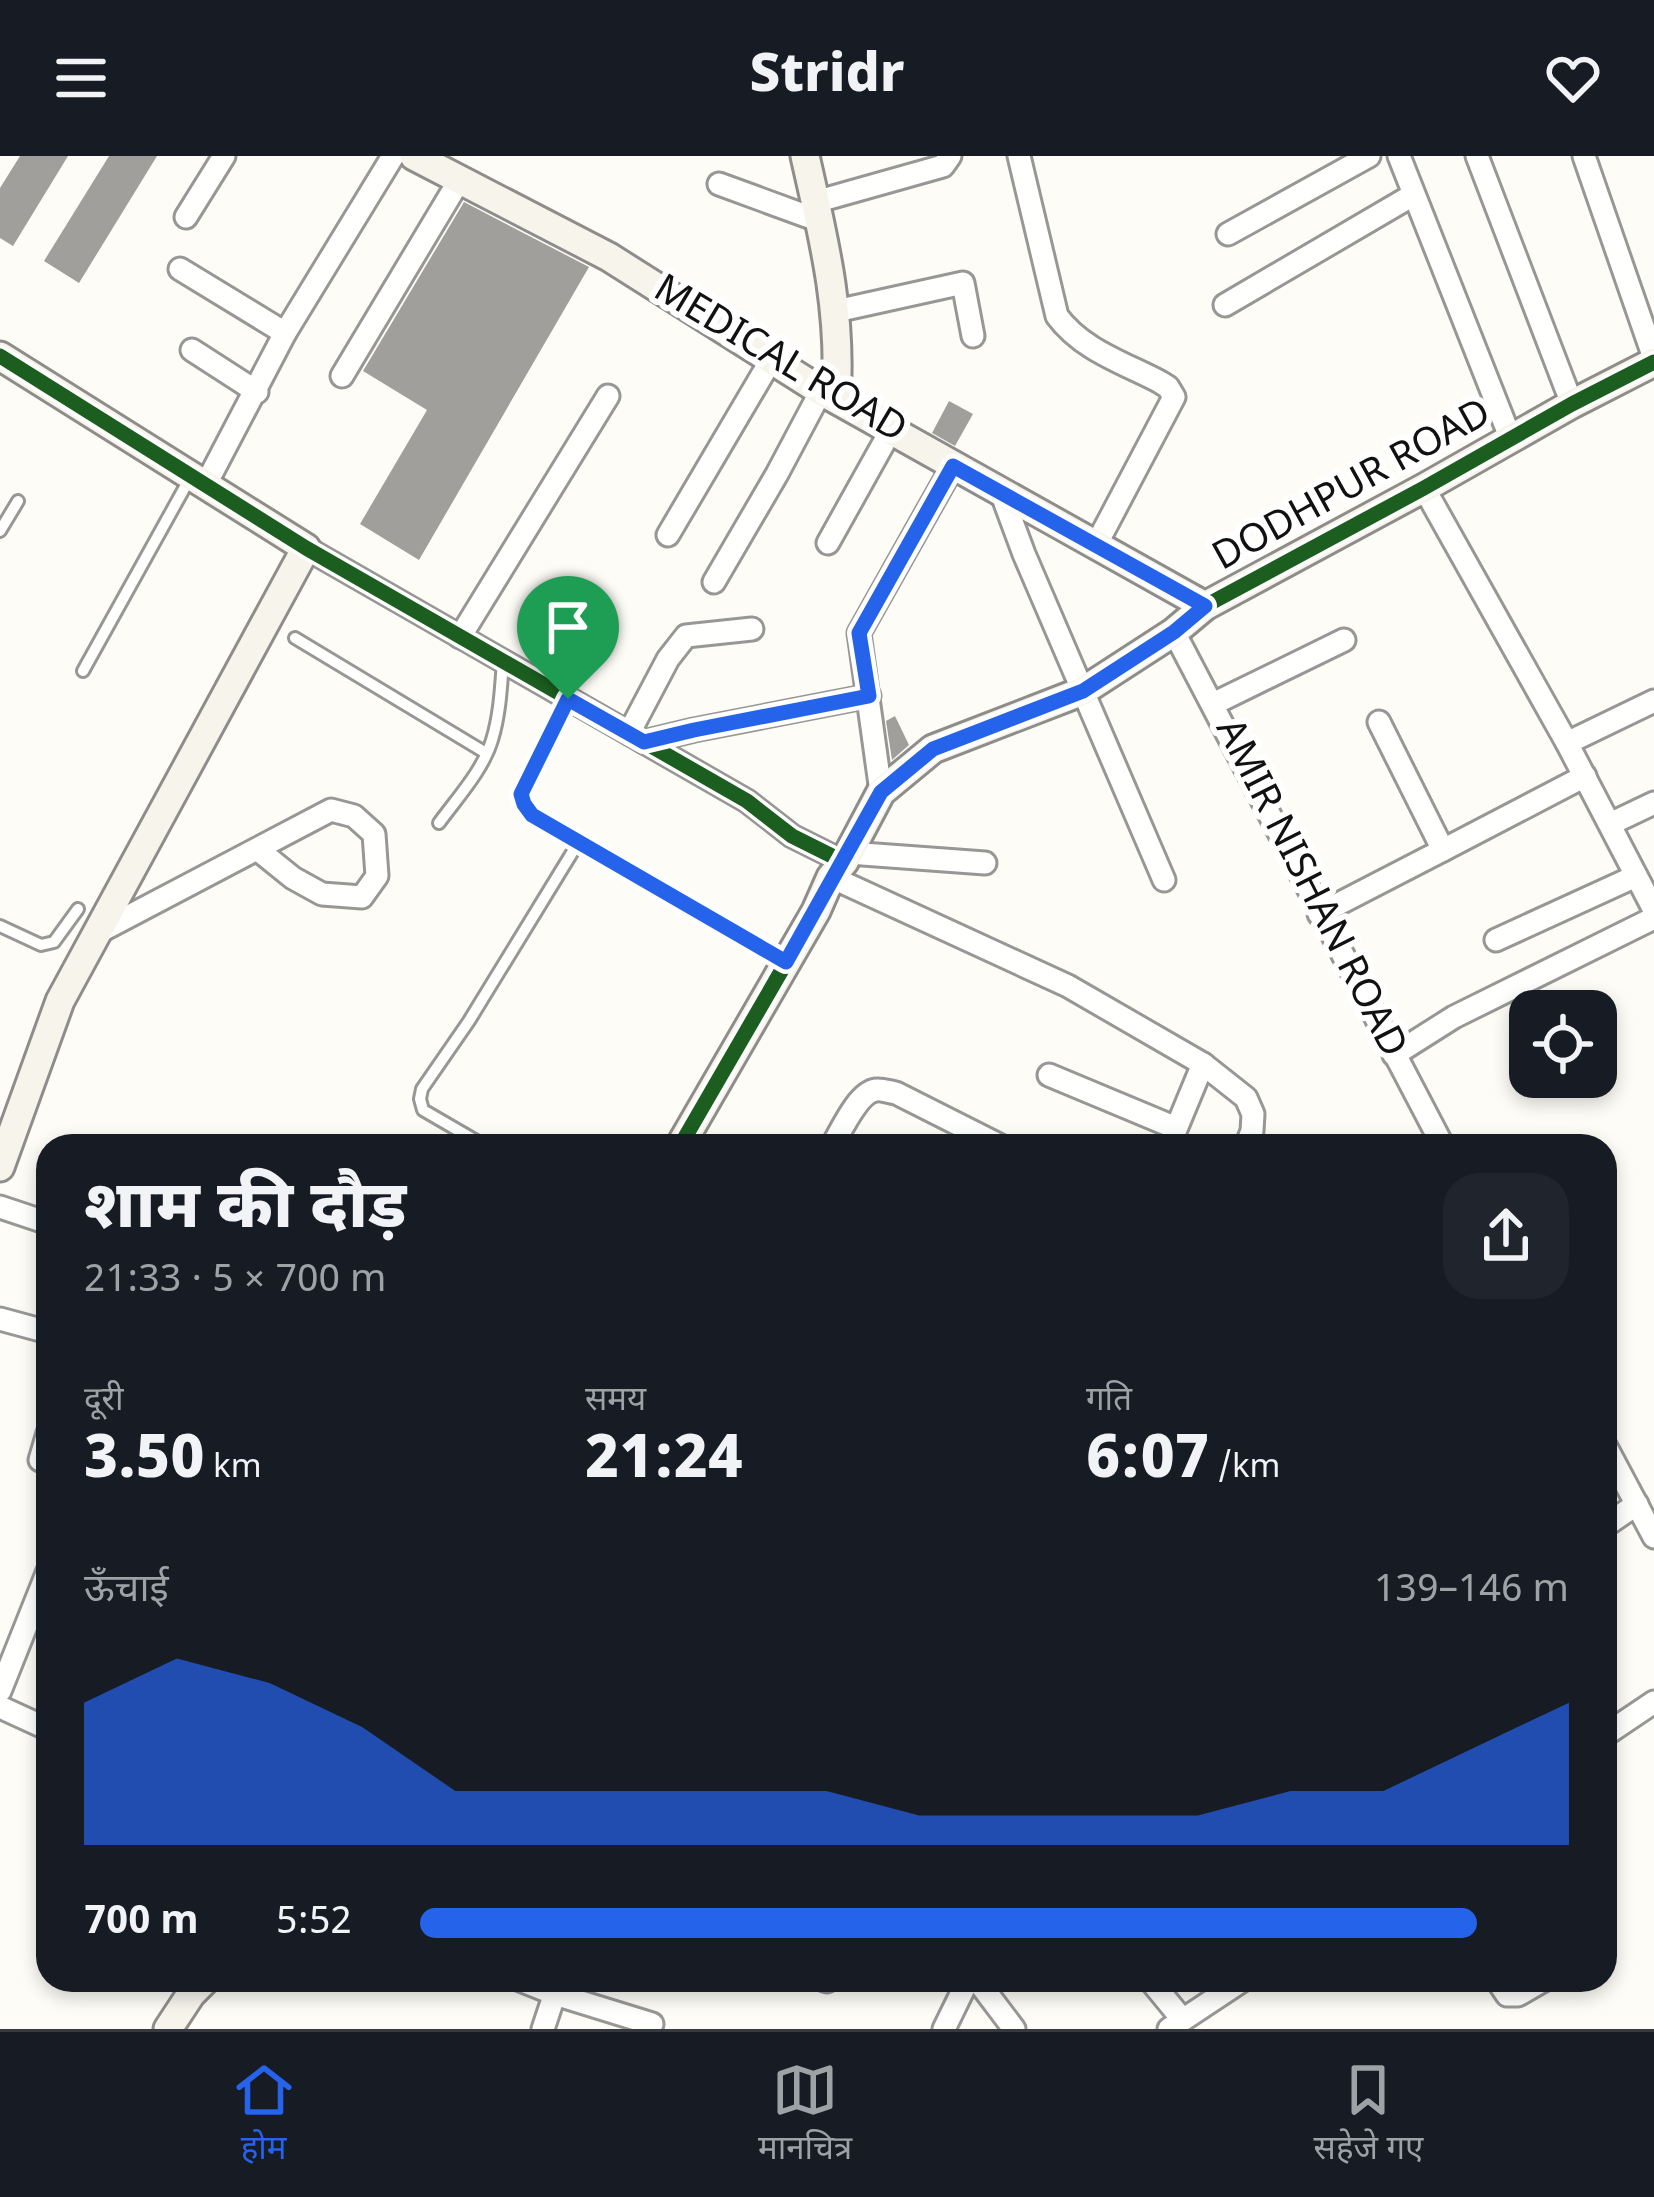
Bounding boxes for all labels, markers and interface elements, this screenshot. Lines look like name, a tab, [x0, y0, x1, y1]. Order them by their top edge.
text: Stridr	[749, 43, 905, 113]
icon: menu	[48, 45, 114, 111]
icon: heart	[1540, 45, 1606, 111]
street label: MEDICAL ROAD	[643, 265, 915, 457]
street label: DODHPUR ROAD	[1205, 390, 1501, 584]
pin	[517, 576, 619, 699]
icon: arrive	[535, 594, 601, 660]
street label: AMIR NISHAN ROAD	[1202, 711, 1416, 1067]
map controls	[1509, 990, 1617, 1098]
button: locate	[1509, 990, 1617, 1098]
text: शाम की दौड़	[84, 1168, 406, 1254]
button: share	[1443, 1173, 1569, 1299]
text: 21:33 · 5 × 700 m	[84, 1256, 386, 1307]
text: दूरी	[84, 1380, 124, 1423]
text: समय	[585, 1380, 646, 1423]
text: गति	[1086, 1380, 1132, 1423]
text: 3.50	[84, 1423, 204, 1501]
text: 21:24	[585, 1423, 743, 1501]
text: 6:07	[1086, 1423, 1209, 1501]
text: km	[204, 1447, 262, 1490]
text: /km	[1209, 1447, 1280, 1490]
text: ऊँचाई	[84, 1566, 169, 1617]
text: 139–146 m	[1374, 1566, 1569, 1617]
text: 700 m	[84, 1898, 199, 1949]
text: 5:52	[276, 1898, 352, 1949]
tab: होम	[231, 2057, 297, 2172]
tab: मानचित्र	[758, 2057, 852, 2172]
tab: सहेजे गए	[1314, 2057, 1423, 2172]

